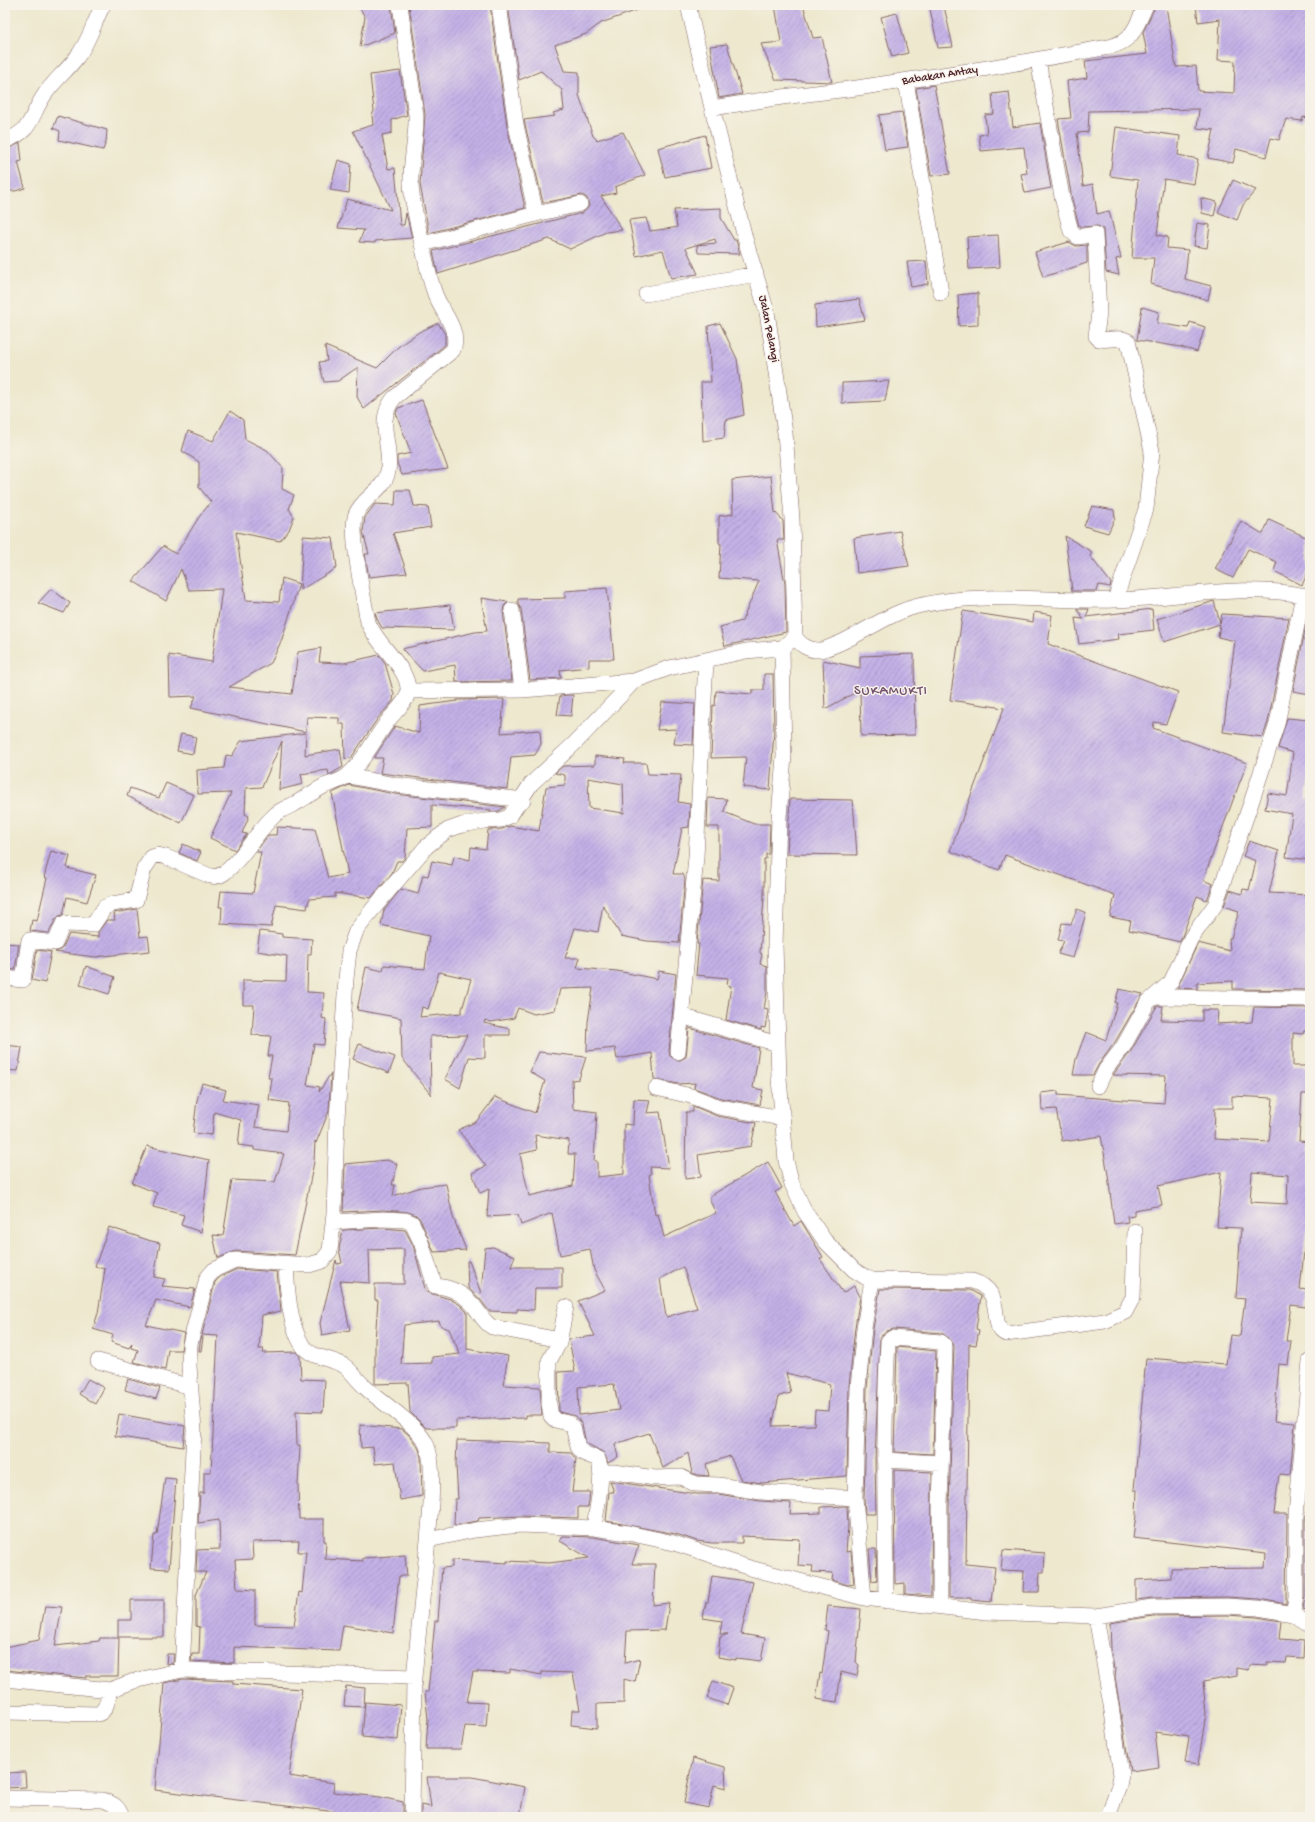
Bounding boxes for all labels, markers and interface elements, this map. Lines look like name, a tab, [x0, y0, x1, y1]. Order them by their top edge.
street label: Babakan Antay	[900, 63, 979, 89]
street label: Jalan Pelangi	[755, 294, 781, 364]
district label: SUKAMUKTI	[854, 683, 928, 700]

